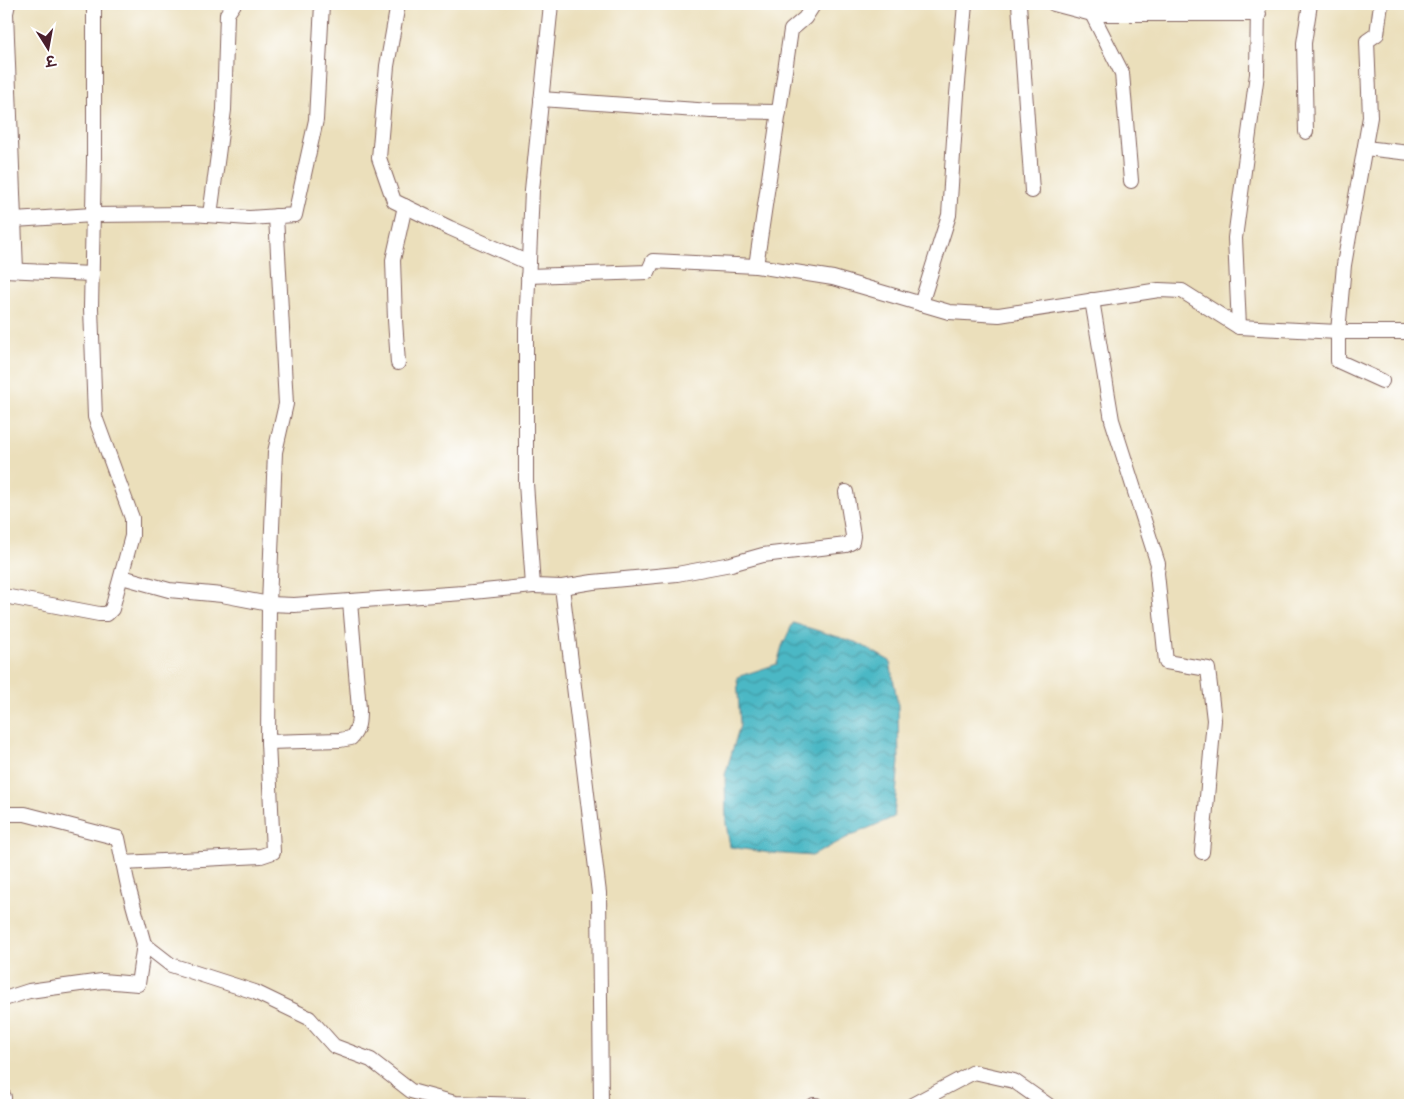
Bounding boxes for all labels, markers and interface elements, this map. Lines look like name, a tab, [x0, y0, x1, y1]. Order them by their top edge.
north arrow	[22, 22, 72, 72]
text: उ	[42, 49, 59, 71]

